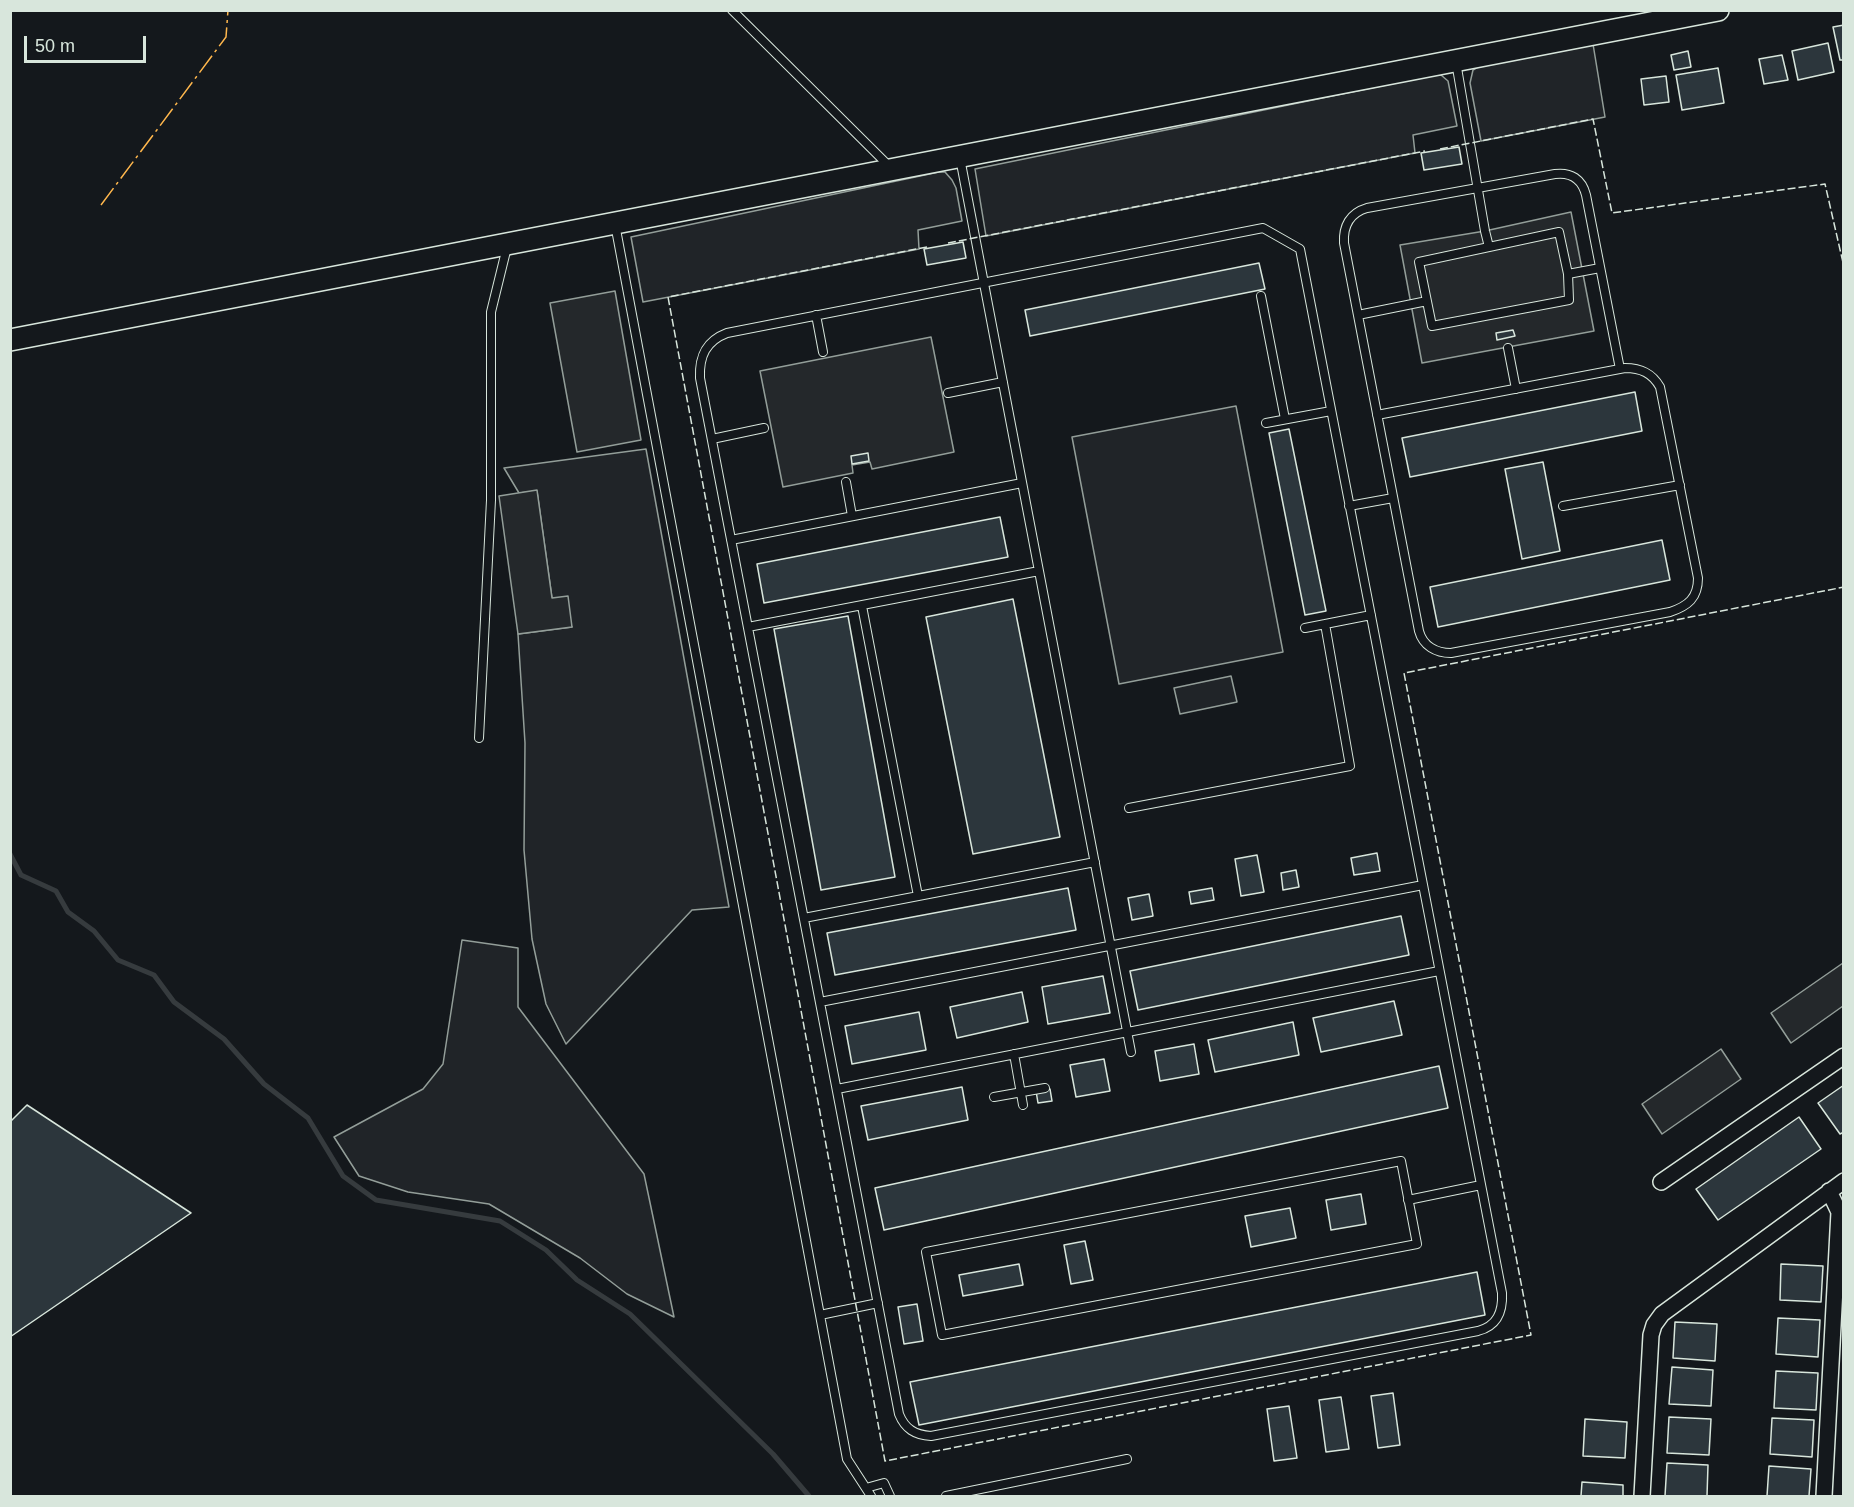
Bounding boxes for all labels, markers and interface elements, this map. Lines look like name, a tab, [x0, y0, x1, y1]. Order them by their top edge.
scale bar	[27, 24, 148, 62]
text: 50 m	[35, 36, 75, 56]

